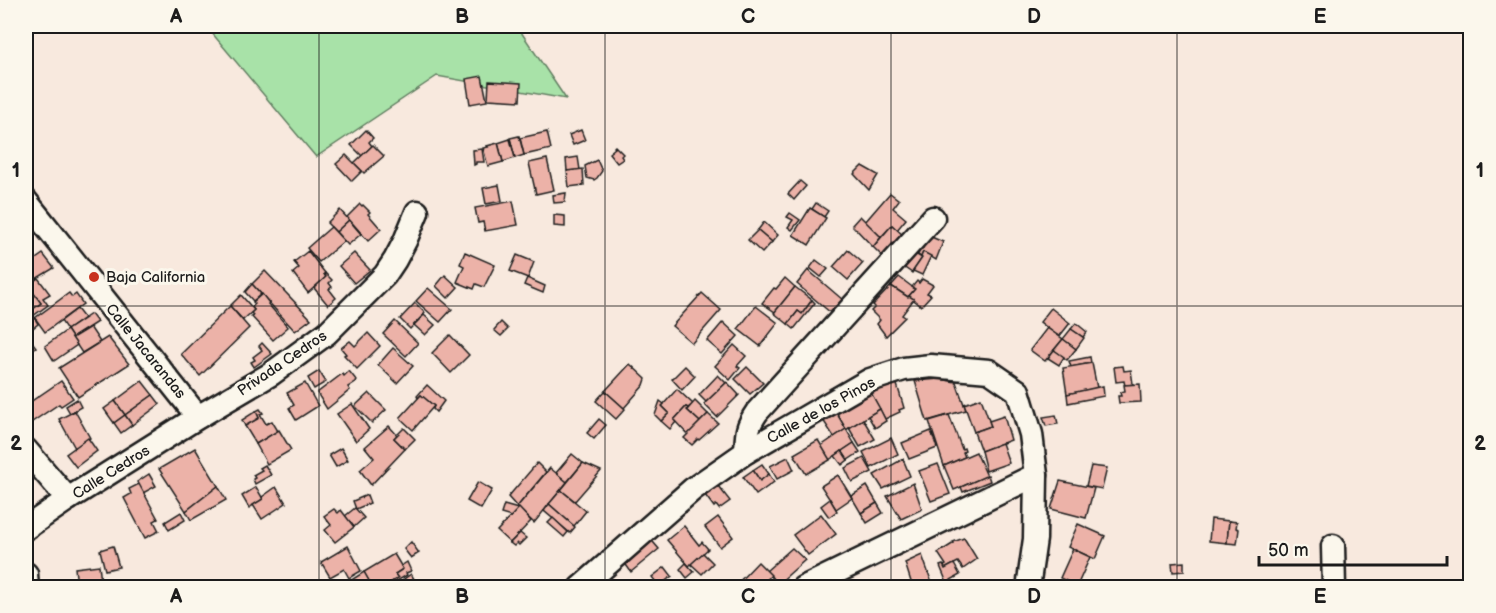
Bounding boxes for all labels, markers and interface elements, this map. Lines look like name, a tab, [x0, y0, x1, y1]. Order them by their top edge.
text: A	[169, 5, 183, 29]
text: B	[455, 5, 469, 29]
text: C	[741, 5, 755, 29]
text: D	[1027, 5, 1041, 29]
text: E	[1314, 5, 1327, 29]
text: 1	[12, 159, 20, 183]
text: 1	[1476, 159, 1484, 183]
place label: Baja California	[106, 268, 205, 287]
marker: Baja California	[87, 270, 101, 284]
street label: Calle Jacarandas	[101, 300, 190, 403]
street label: Privada Cedros	[234, 326, 331, 400]
street label: Calle de los Pinos	[764, 373, 879, 448]
text: 2	[10, 432, 22, 456]
text: 2	[1474, 432, 1486, 456]
street label: Calle Cedros	[69, 441, 154, 504]
scale bar	[1259, 529, 1446, 567]
text: 50 m	[1268, 540, 1309, 561]
text: A	[169, 585, 183, 609]
text: B	[455, 585, 469, 609]
text: C	[741, 585, 755, 609]
text: D	[1027, 585, 1041, 609]
text: E	[1314, 585, 1327, 609]

